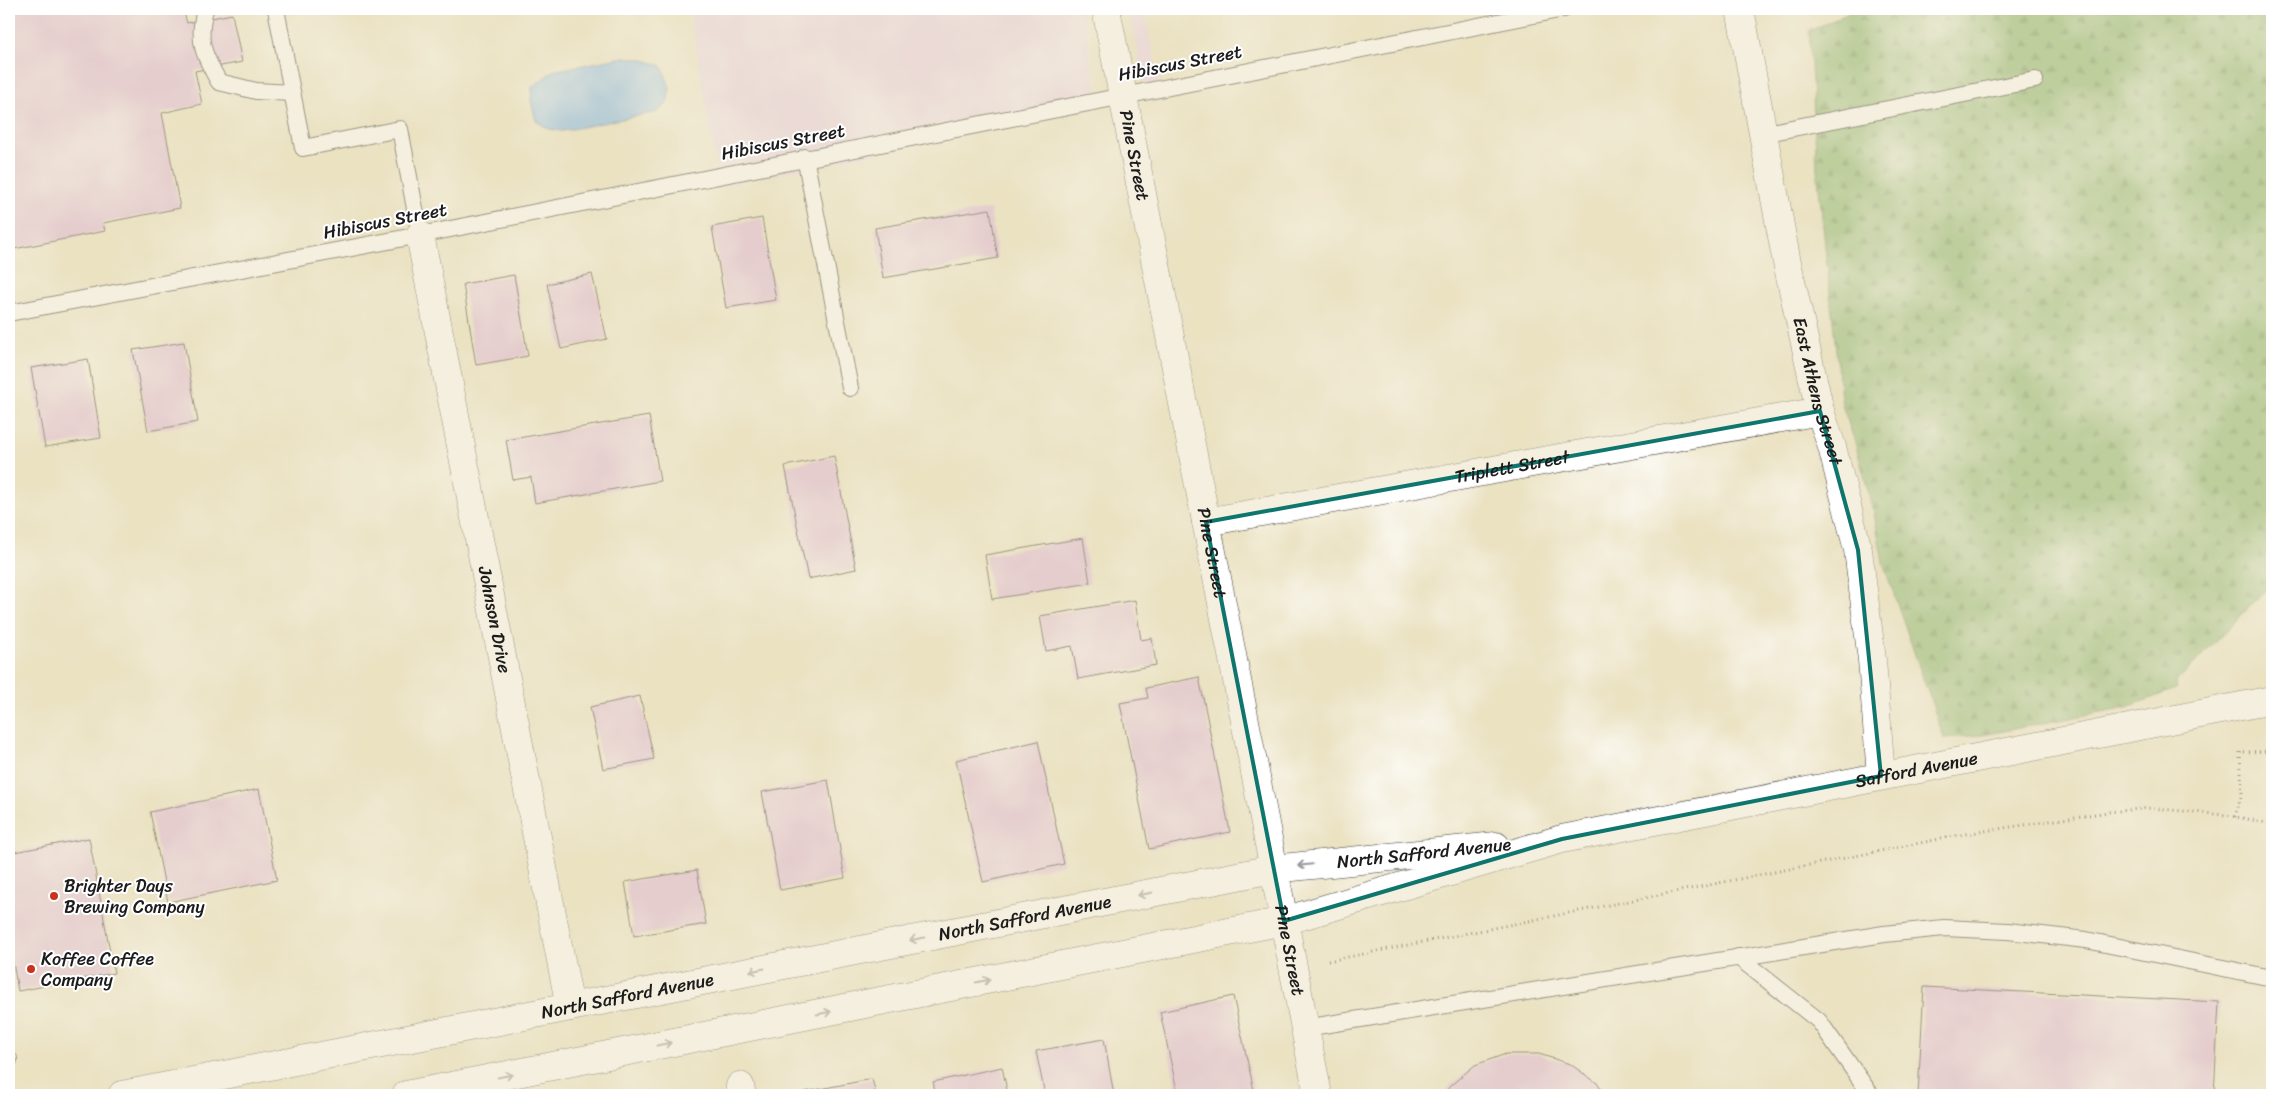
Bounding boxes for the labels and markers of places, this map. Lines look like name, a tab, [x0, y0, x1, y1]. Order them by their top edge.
place label: Brighter Days Brewing Company	[64, 870, 205, 923]
marker: Brighter Days Brewing Company	[48, 890, 60, 902]
place label: Koffee Coffee Company	[41, 943, 154, 996]
marker: Koffee Coffee Company	[25, 963, 37, 975]

